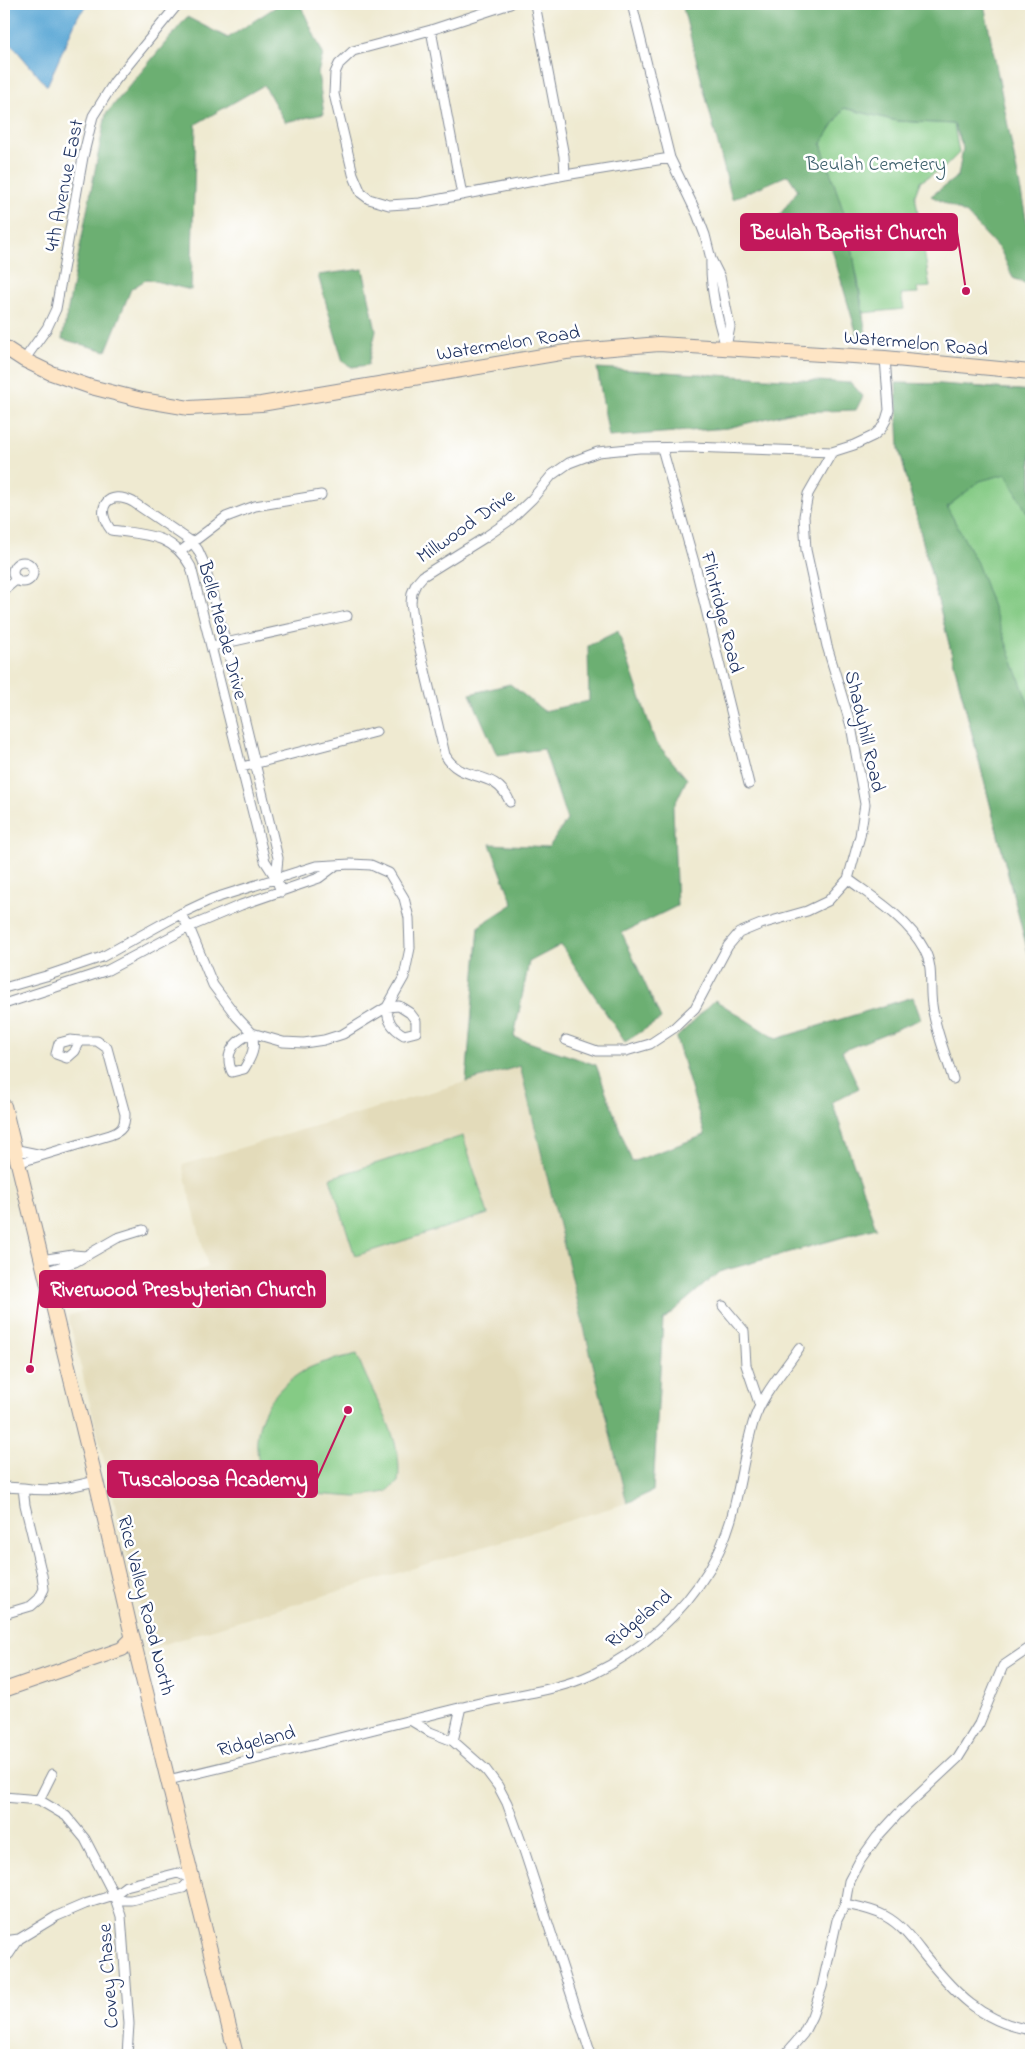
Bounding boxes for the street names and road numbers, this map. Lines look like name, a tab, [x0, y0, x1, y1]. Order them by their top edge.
street label: 4th Avenue East	[38, 117, 93, 254]
street label: Watermelon Road	[435, 319, 582, 370]
street label: Watermelon Road	[842, 324, 989, 365]
street label: Millwood Drive	[411, 482, 522, 572]
street label: Flintridge Road	[690, 548, 750, 677]
street label: Belle Meade Drive	[189, 557, 254, 703]
street label: Shadyhill Road	[836, 668, 892, 795]
street label: Rice Valley Road North	[108, 1513, 181, 1699]
street label: Ridgeland	[600, 1583, 680, 1657]
street label: Ridgeland	[215, 1719, 299, 1767]
street label: Covey Chase	[91, 1922, 128, 2029]

